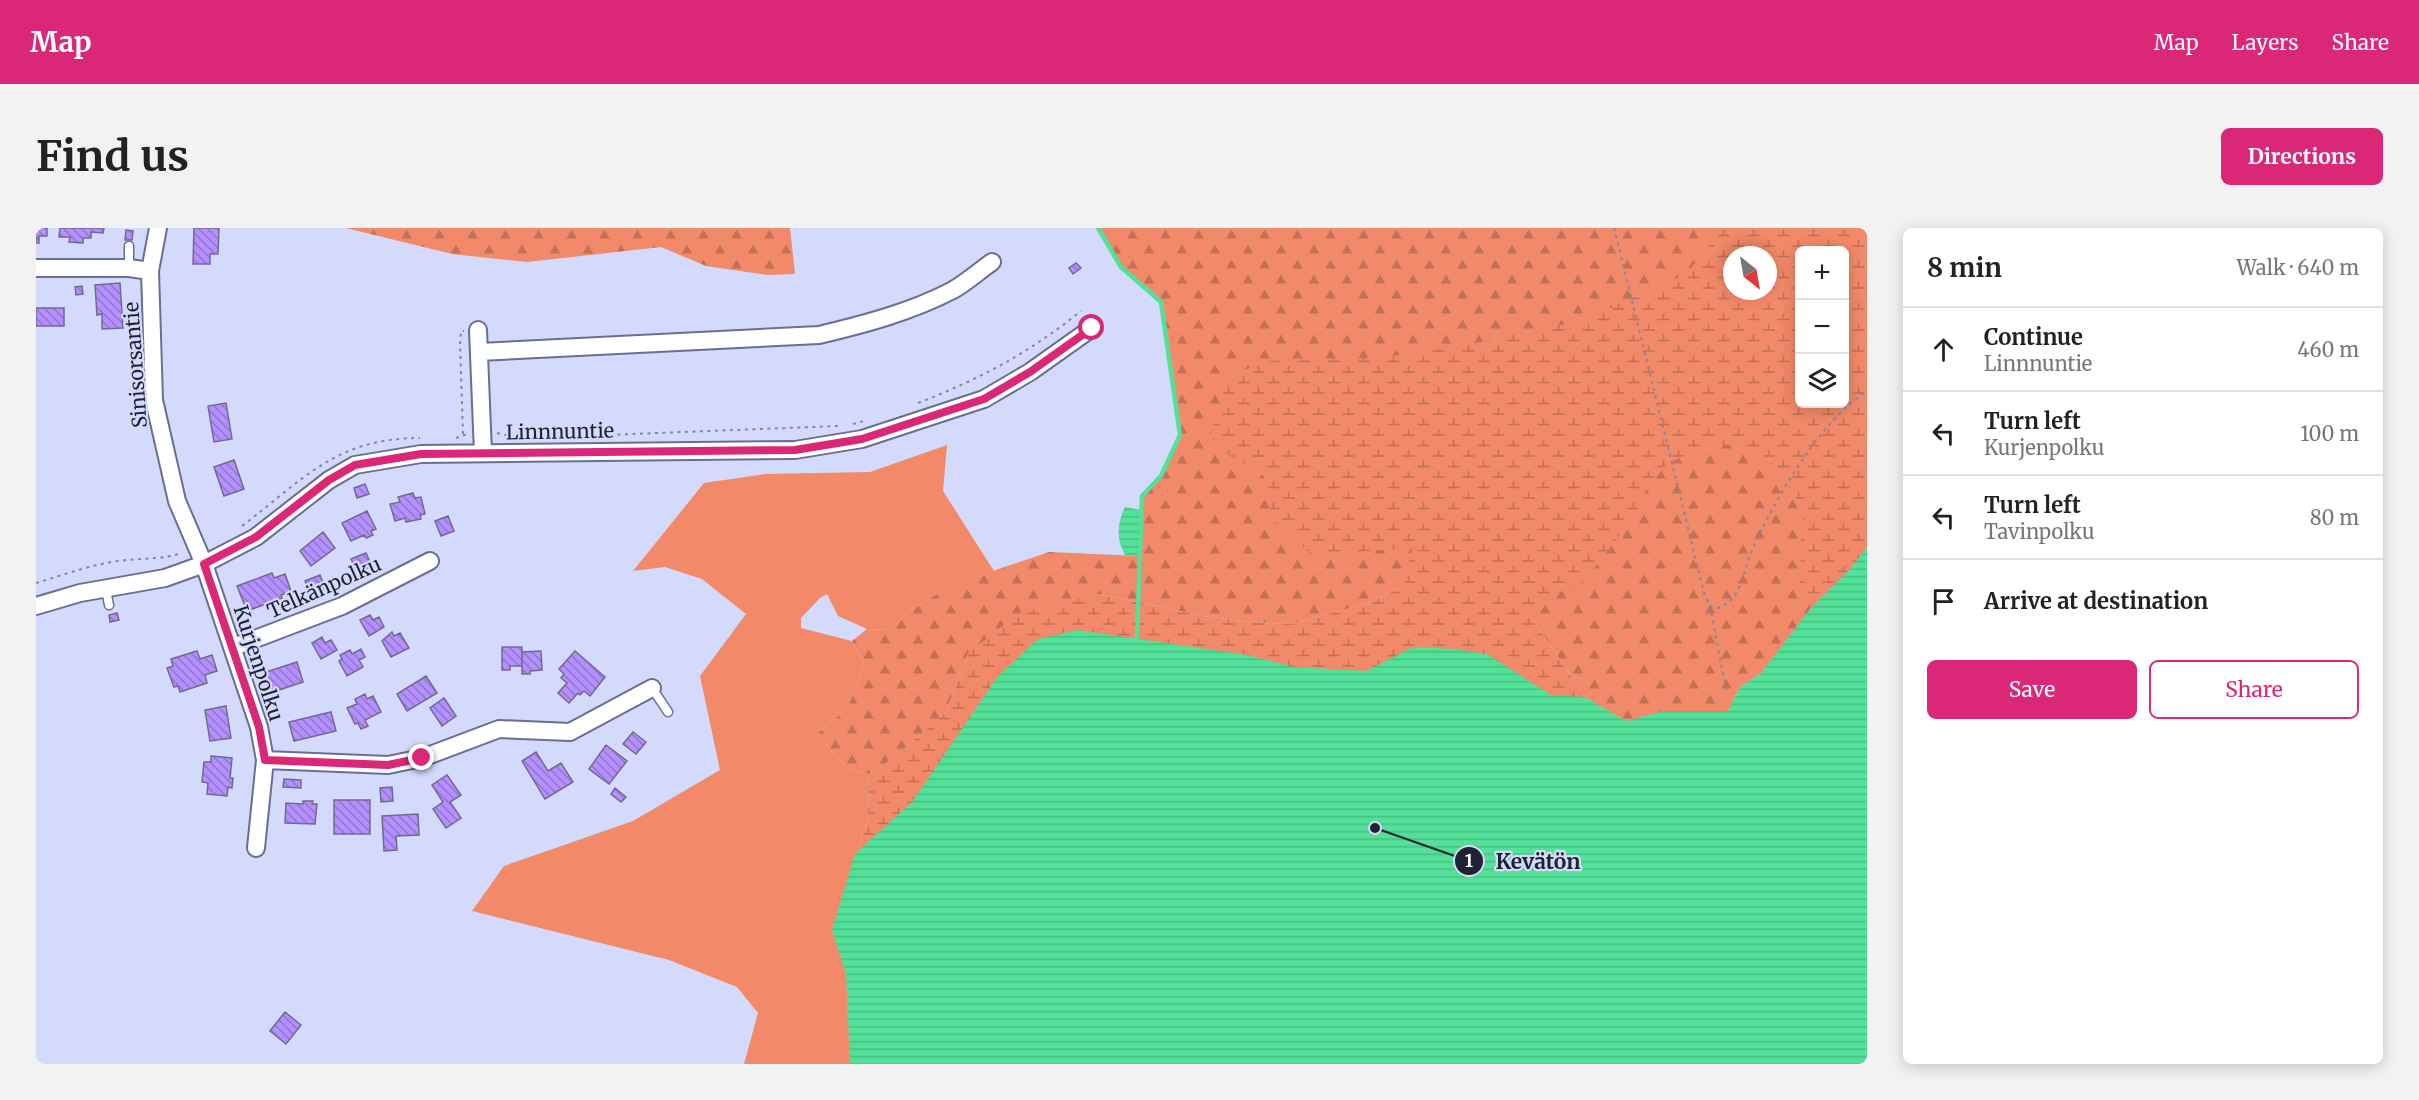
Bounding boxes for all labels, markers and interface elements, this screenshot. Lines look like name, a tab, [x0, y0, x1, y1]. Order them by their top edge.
text: Map	[30, 24, 92, 60]
text: Map	[2154, 29, 2199, 56]
text: Layers	[2232, 29, 2299, 56]
text: Share	[2332, 29, 2389, 56]
button: Directions	[2221, 128, 2383, 185]
text: Find us	[36, 130, 189, 182]
north arrow	[1723, 246, 1777, 300]
map controls	[1795, 246, 1849, 408]
button: +	[1795, 246, 1849, 300]
text: 8 min	[1927, 251, 2002, 284]
text: Walk · 640 m	[2237, 255, 2359, 280]
button: −	[1795, 300, 1849, 354]
street label: Sinisorsantie	[118, 301, 152, 429]
route start	[1078, 314, 1104, 340]
text: Continue	[1984, 323, 2083, 351]
icon: ahead	[1927, 333, 1960, 366]
text: 460 m	[2297, 337, 2359, 362]
text: Linnnuntie	[1984, 351, 2092, 376]
button: layers	[1795, 354, 1849, 408]
text: Turn left	[1984, 407, 2081, 435]
icon: left	[1927, 417, 1960, 450]
street label: Linnnuntie	[506, 418, 614, 444]
text: 100 m	[2300, 421, 2359, 446]
text: Kurjenpolku	[1984, 435, 2104, 460]
text: Turn left	[1984, 491, 2081, 519]
icon: left	[1927, 501, 1960, 534]
text: 80 m	[2310, 505, 2359, 530]
text: Tavinpolku	[1984, 519, 2095, 544]
street label: Telkänpolku	[263, 551, 385, 623]
icon: arrive	[1927, 585, 1960, 618]
text: Arrive at destination	[1984, 587, 2208, 615]
street label: Kurjenpolku	[229, 602, 289, 724]
button: Save	[1927, 660, 2137, 719]
button: Share	[2149, 660, 2359, 719]
route end	[408, 744, 434, 770]
callout: Kevätön	[1454, 842, 1593, 881]
text: Kevätön	[1495, 848, 1581, 875]
text: 1	[1465, 849, 1473, 872]

